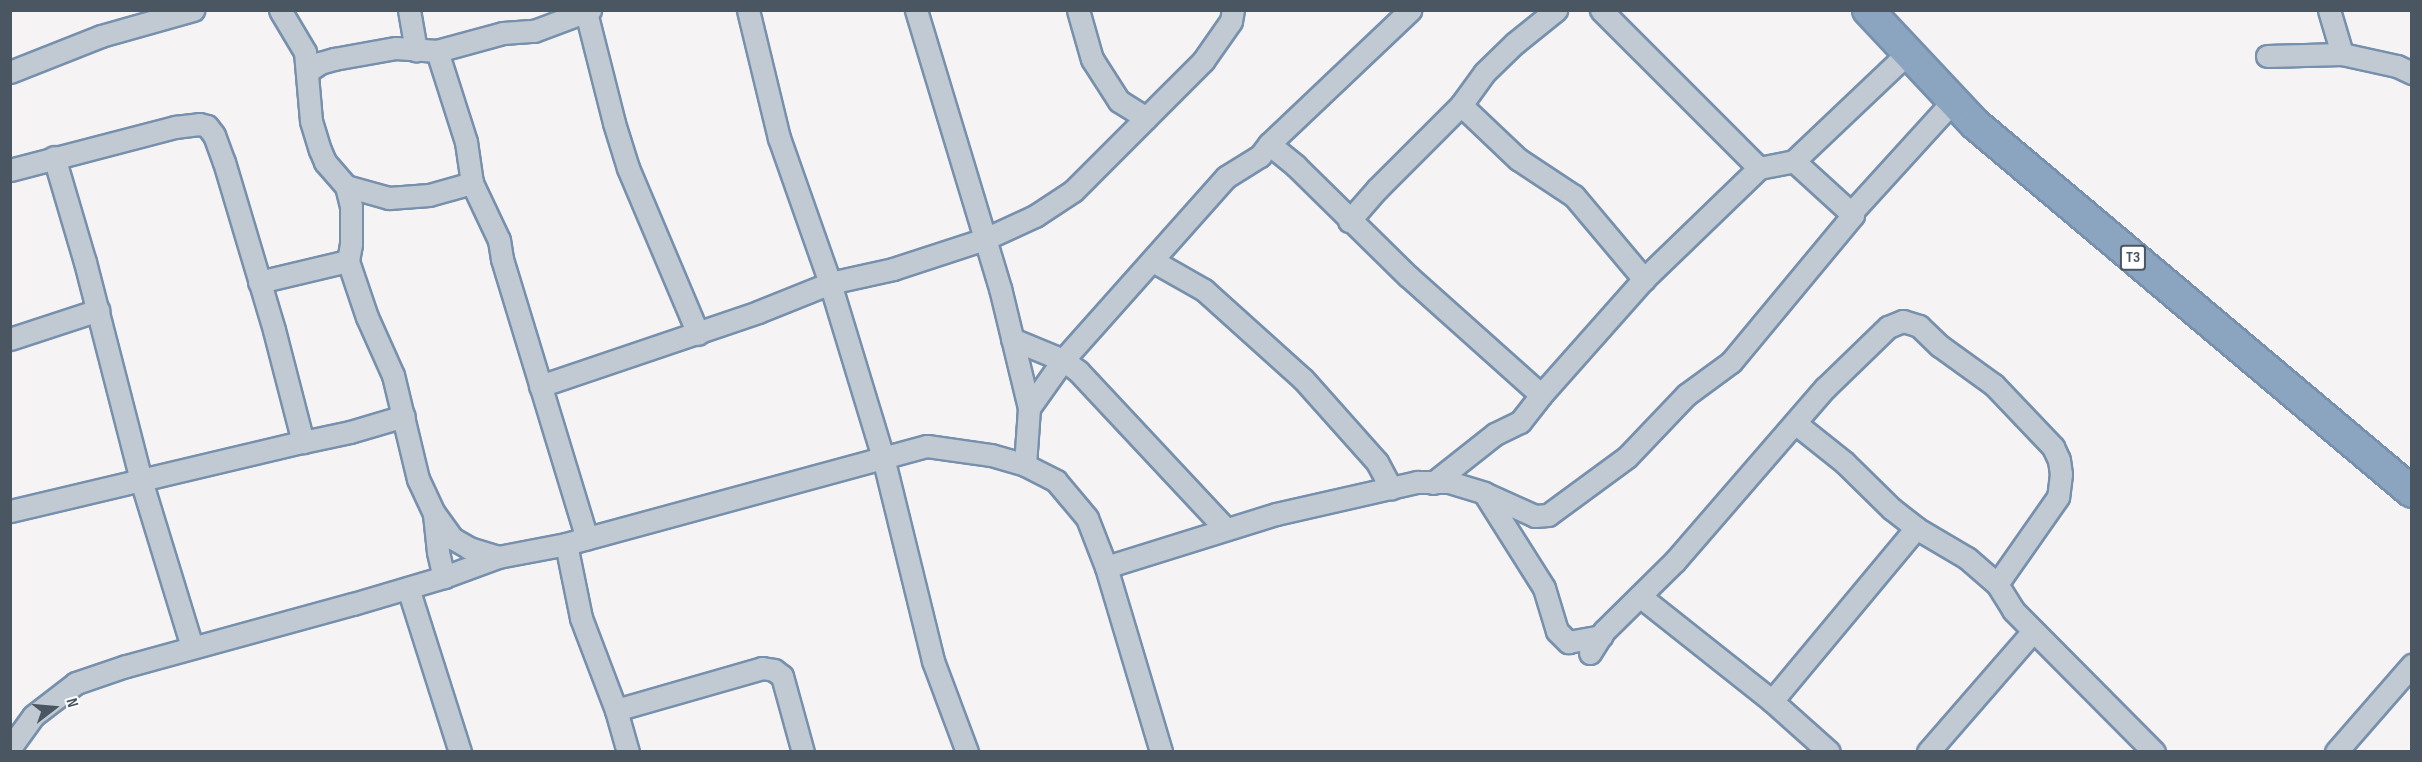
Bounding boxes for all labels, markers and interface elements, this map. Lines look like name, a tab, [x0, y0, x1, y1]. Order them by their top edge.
road number: T3	[2120, 245, 2146, 271]
north arrow	[24, 678, 84, 738]
text: N	[61, 696, 82, 710]

